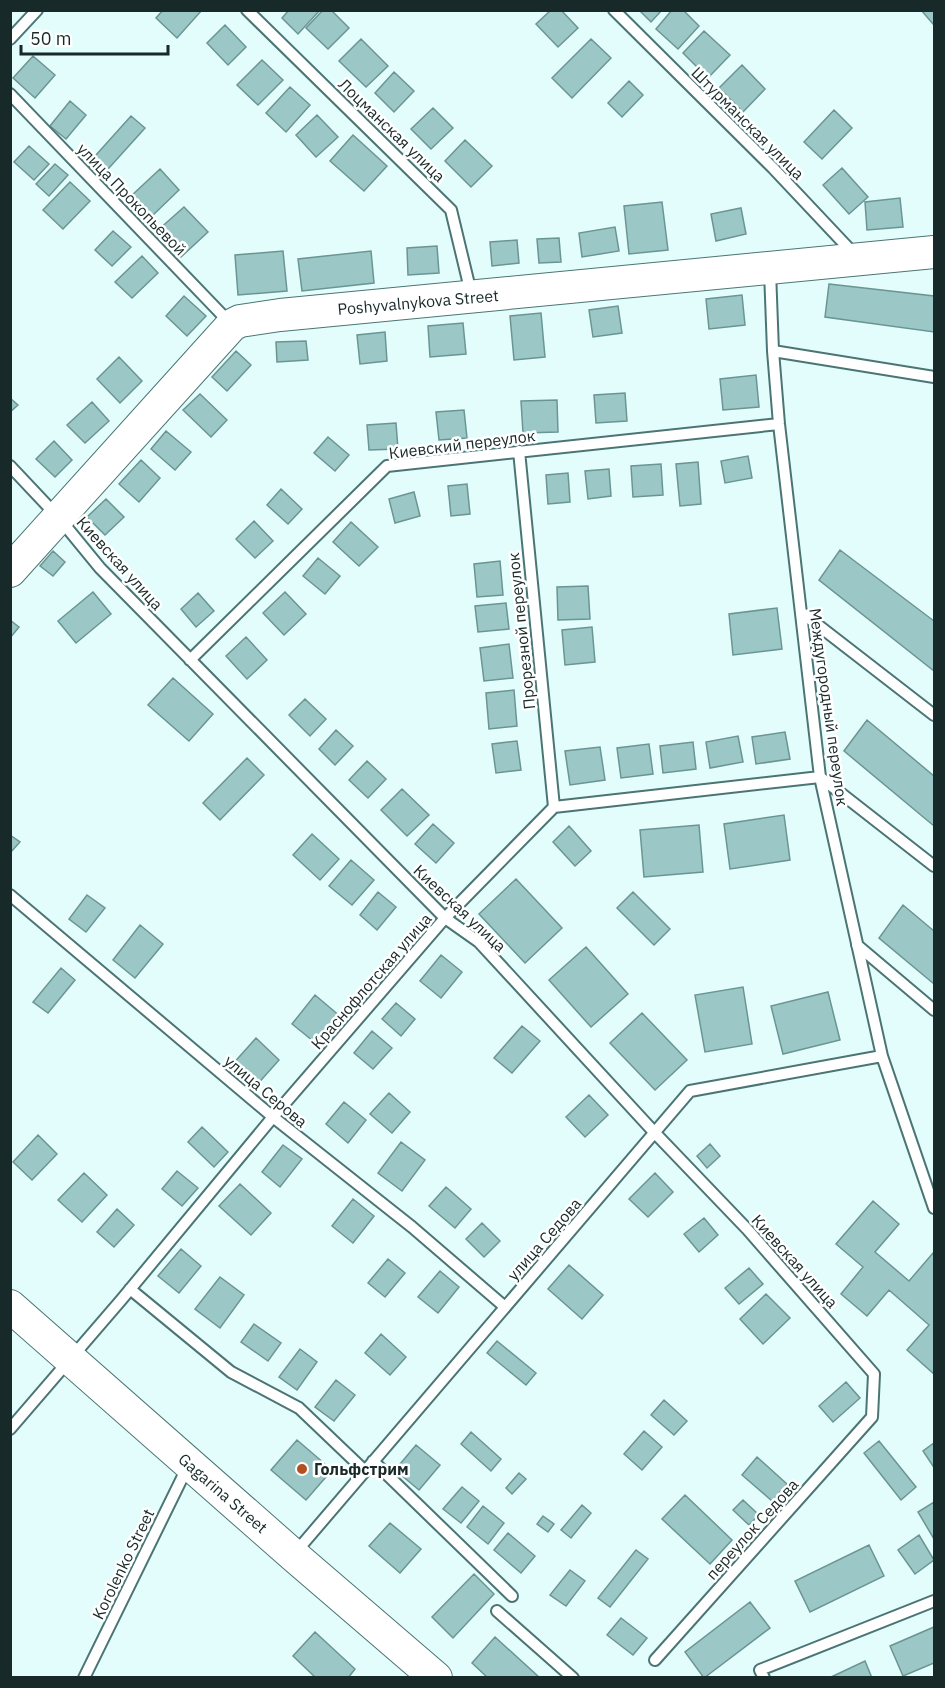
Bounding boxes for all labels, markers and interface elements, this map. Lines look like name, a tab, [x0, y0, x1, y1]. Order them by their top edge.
scale bar	[21, 18, 168, 56]
text: 50 m	[30, 27, 72, 50]
street label: Штурманская улица	[687, 62, 809, 184]
street label: Лоцманская улица	[335, 74, 450, 186]
street label: улица Прокопьевой	[73, 139, 191, 259]
street label: Poshyvalnykova Street	[337, 285, 499, 319]
street label: Киевский переулок	[388, 425, 537, 463]
street label: Киевская улица	[73, 512, 168, 614]
street label: Прорезной переулок	[503, 551, 539, 710]
street label: Междугородный переулок	[805, 607, 853, 807]
street label: Киевская улица	[409, 860, 511, 956]
street label: Краснофлотская улица	[306, 908, 436, 1053]
street label: улица Серова	[220, 1050, 312, 1132]
street label: улица Седова	[503, 1193, 586, 1284]
street label: Киевская улица	[748, 1210, 843, 1312]
street label: Gagarina Street	[174, 1449, 272, 1537]
place label: Гольфстрим	[314, 1459, 409, 1479]
marker: Гольфстрим	[295, 1462, 309, 1476]
street label: переулок Седова	[701, 1474, 803, 1584]
street label: Korolenko Street	[88, 1505, 158, 1623]

